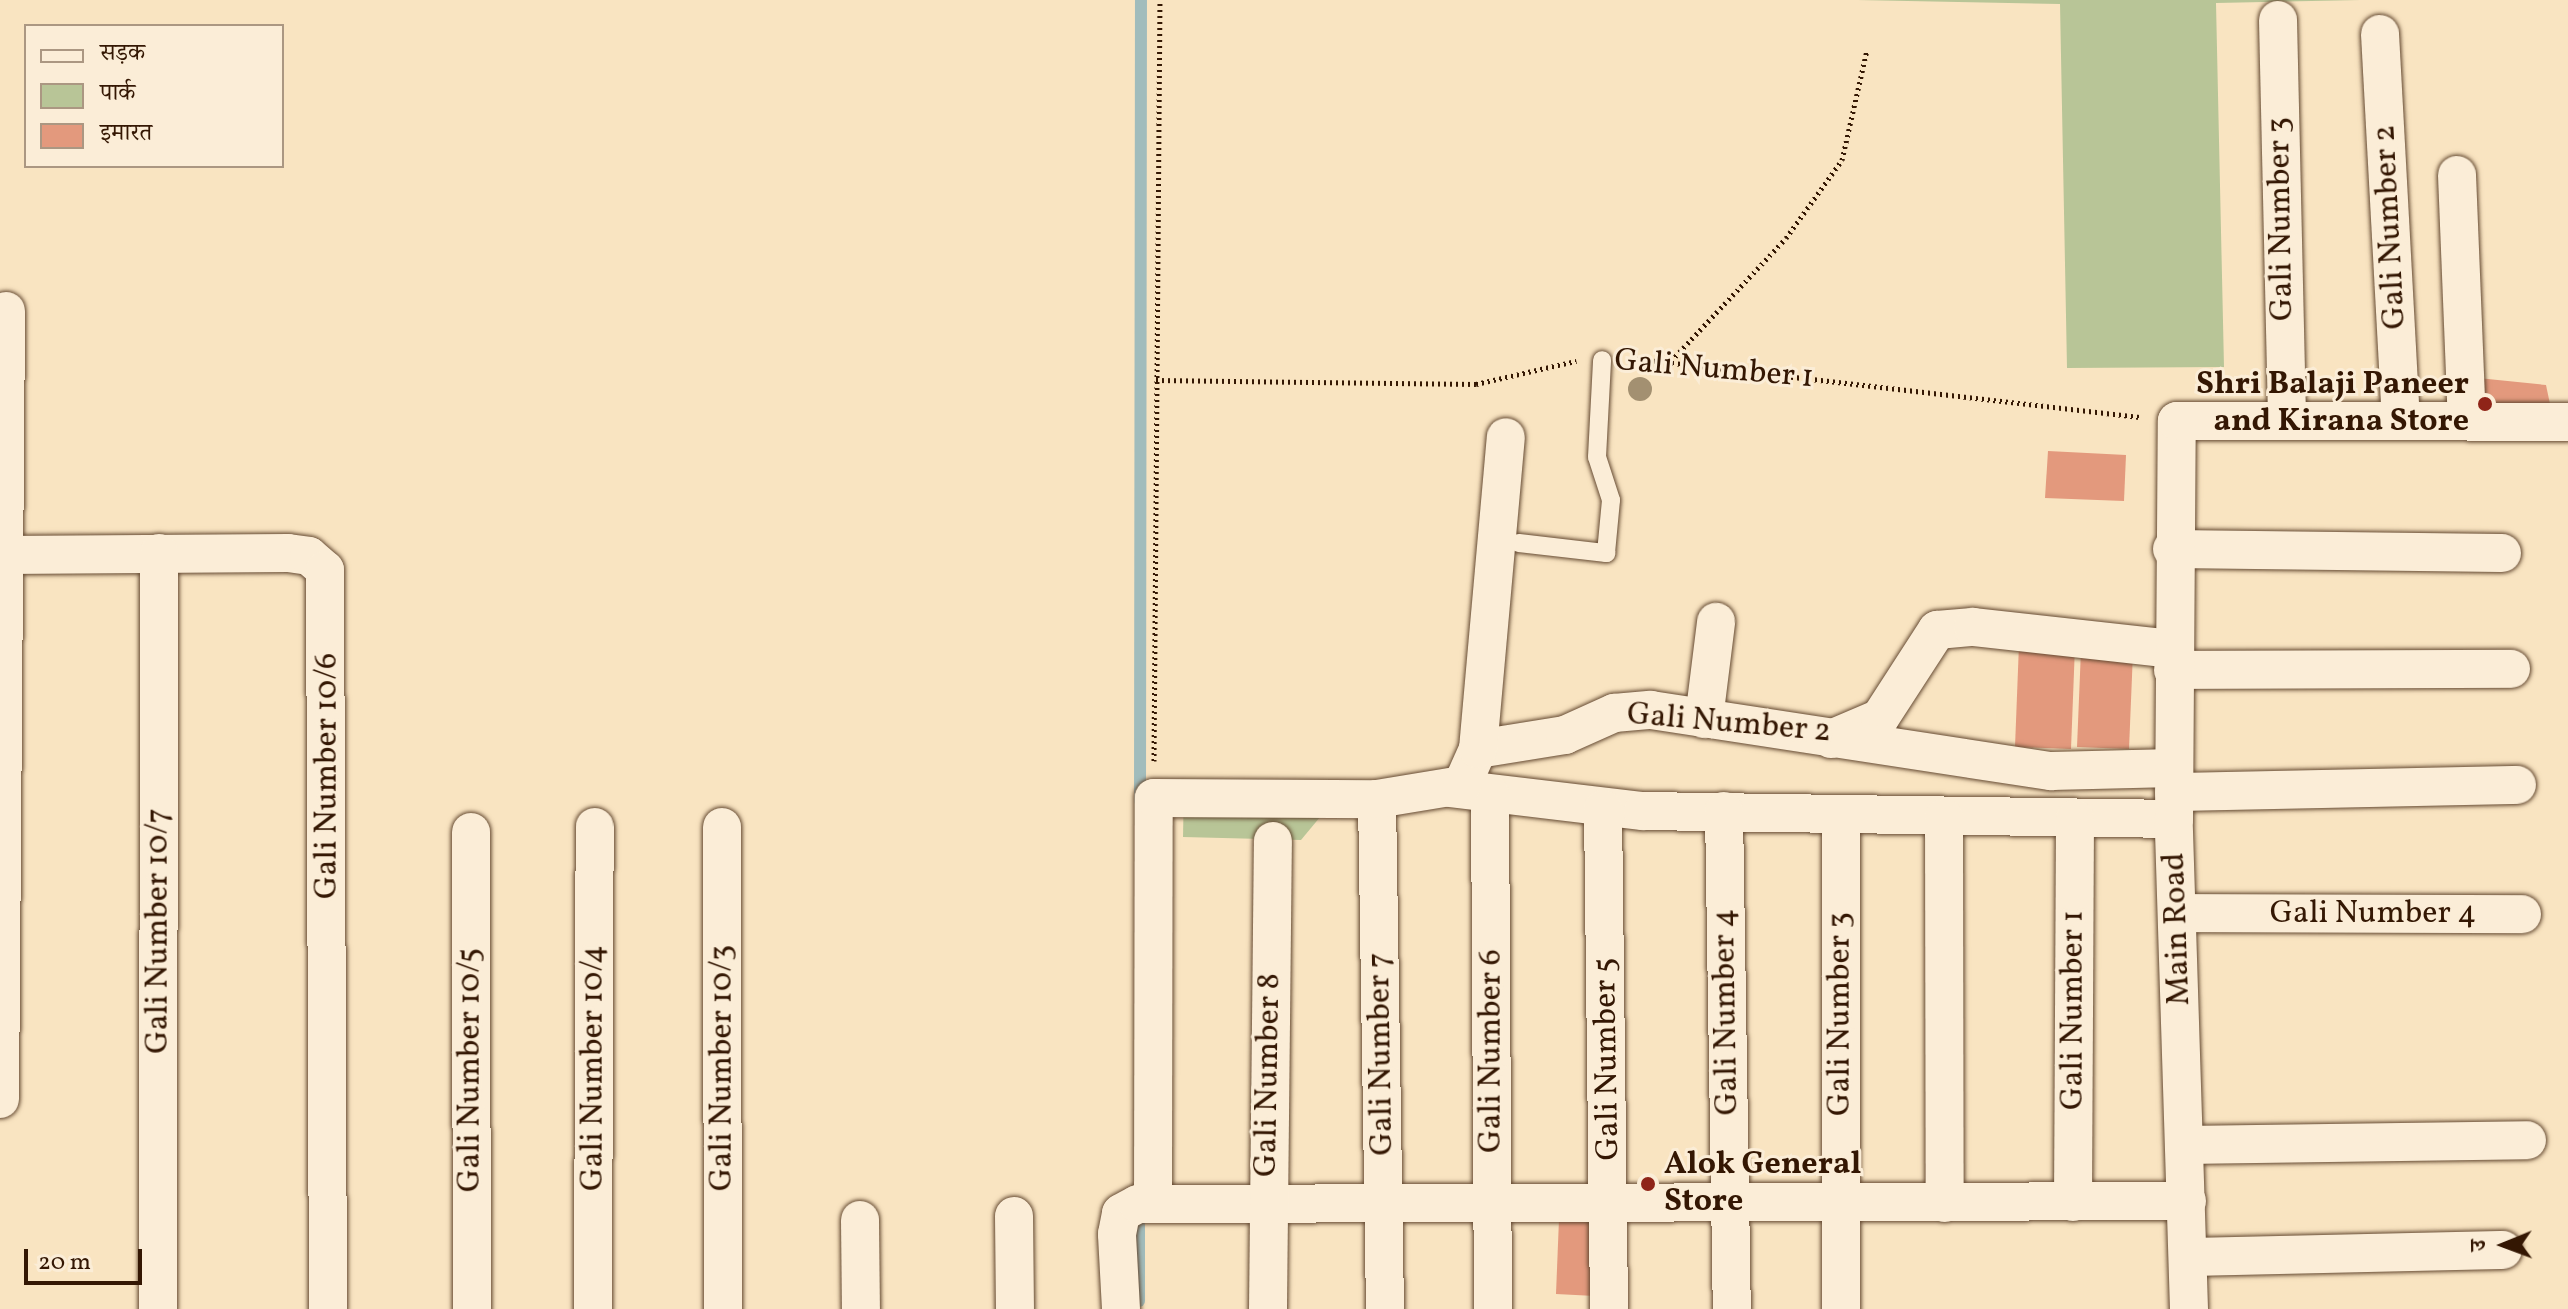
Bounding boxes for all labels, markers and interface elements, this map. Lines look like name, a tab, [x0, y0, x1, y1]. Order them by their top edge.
legend	[24, 24, 284, 168]
text: सड़क	[100, 37, 145, 71]
text: पार्क	[100, 77, 135, 111]
text: इमारत	[100, 117, 152, 151]
street label: Gali Number 3	[2261, 117, 2303, 321]
street label: Gali Number 2	[2366, 124, 2416, 330]
street label: Gali Number 1	[1613, 342, 1815, 398]
place label: Shri Balaji Paneer and Kirana Store	[2196, 367, 2469, 442]
marker: Shri Balaji Paneer and Kirana Store	[2476, 395, 2494, 413]
street label: Gali Number 10/6	[309, 653, 347, 899]
street label: Gali Number 2	[1625, 696, 1833, 752]
street label: Gali Number 10/7	[140, 808, 178, 1054]
street label: Main Road	[2156, 852, 2200, 1006]
street label: Gali Number 4	[2270, 895, 2476, 933]
street label: Gali Number 4	[1706, 908, 1748, 1116]
street label: Gali Number 1	[2055, 910, 2093, 1110]
street label: Gali Number 3	[1822, 912, 1860, 1116]
street label: Gali Number 10/4	[575, 945, 613, 1191]
street label: Gali Number 10/3	[704, 945, 742, 1191]
street label: Gali Number 10/5	[452, 948, 490, 1192]
street label: Gali Number 6	[1473, 949, 1511, 1153]
street label: Gali Number 7	[1361, 952, 1403, 1156]
street label: Gali Number 5	[1587, 957, 1629, 1161]
street label: Gali Number 8	[1248, 973, 1290, 1177]
place label: Alok General Store	[1664, 1147, 1861, 1222]
marker: Alok General Store	[1639, 1175, 1657, 1193]
north arrow	[2464, 1205, 2544, 1285]
scale bar	[28, 1233, 146, 1283]
text: उ	[2464, 1240, 2495, 1251]
text: 20 m	[38, 1246, 91, 1280]

